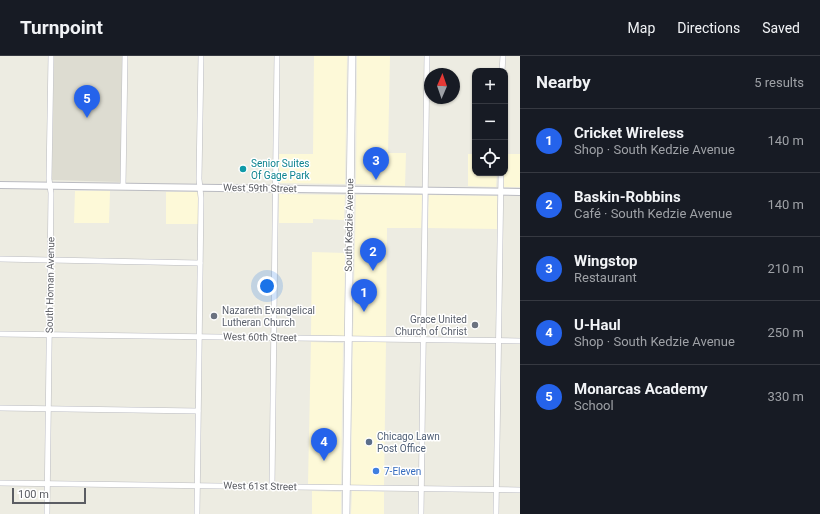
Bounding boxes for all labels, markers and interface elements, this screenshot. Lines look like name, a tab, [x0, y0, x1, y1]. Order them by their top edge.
text: Turnpoint	[20, 16, 103, 39]
text: Map	[628, 20, 655, 36]
text: Directions	[677, 20, 740, 36]
text: Saved	[762, 20, 800, 36]
north arrow	[424, 68, 460, 104]
map controls	[472, 68, 508, 176]
button: +	[472, 68, 508, 104]
text: Nearby	[536, 72, 591, 92]
text: 5 results	[754, 75, 804, 90]
pin: 5	[74, 85, 100, 118]
button: −	[472, 104, 508, 140]
text: Cricket Wireless	[574, 124, 684, 142]
text: 1	[545, 133, 553, 148]
text: 140 m	[767, 133, 804, 148]
button: locate	[472, 140, 508, 176]
text: Shop · South Kedzie Avenue	[574, 142, 735, 157]
pin: 3	[363, 147, 389, 180]
place label: Senior Suites Of Gage Park	[251, 158, 311, 181]
marker: Senior Suites Of Gage Park	[238, 164, 248, 174]
street label: South Kedzie Avenue	[343, 178, 355, 272]
street label: West 59th Street	[223, 182, 297, 194]
text: Baskin-Robbins	[574, 188, 681, 206]
text: 2	[545, 197, 553, 212]
text: 140 m	[767, 197, 804, 212]
text: Café · South Kedzie Avenue	[574, 206, 732, 221]
street label: South Homan Avenue	[44, 237, 56, 333]
pin: 2	[360, 238, 386, 271]
text: Wingstop	[574, 252, 638, 270]
text: 3	[545, 261, 553, 276]
text: 210 m	[767, 261, 804, 276]
text: Restaurant	[574, 270, 637, 285]
your location	[257, 276, 277, 296]
pin: 1	[351, 279, 377, 312]
place label: Nazareth Evangelical Lutheran Church	[222, 305, 315, 328]
marker: Nazareth Evangelical Lutheran Church	[209, 311, 219, 321]
place label: Grace United Church of Christ	[395, 314, 467, 337]
text: U-Haul	[574, 316, 621, 334]
marker: Grace United Church of Christ	[470, 320, 480, 330]
text: 4	[545, 325, 553, 340]
text: 250 m	[767, 325, 804, 340]
street label: West 60th Street	[223, 331, 297, 343]
text: Shop · South Kedzie Avenue	[574, 334, 735, 349]
text: Monarcas Academy	[574, 380, 708, 398]
text: 5	[545, 389, 553, 404]
text: 330 m	[767, 389, 804, 404]
text: School	[574, 398, 614, 413]
pin: 4	[311, 428, 337, 461]
place label: Chicago Lawn Post Office	[377, 431, 440, 454]
marker: Chicago Lawn Post Office	[364, 437, 374, 447]
marker: 7-Eleven	[371, 466, 381, 476]
place label: 7-Eleven	[384, 466, 421, 477]
street label: West 61st Street	[223, 480, 297, 492]
scale bar	[12, 486, 86, 505]
text: 100 m	[18, 488, 49, 501]

